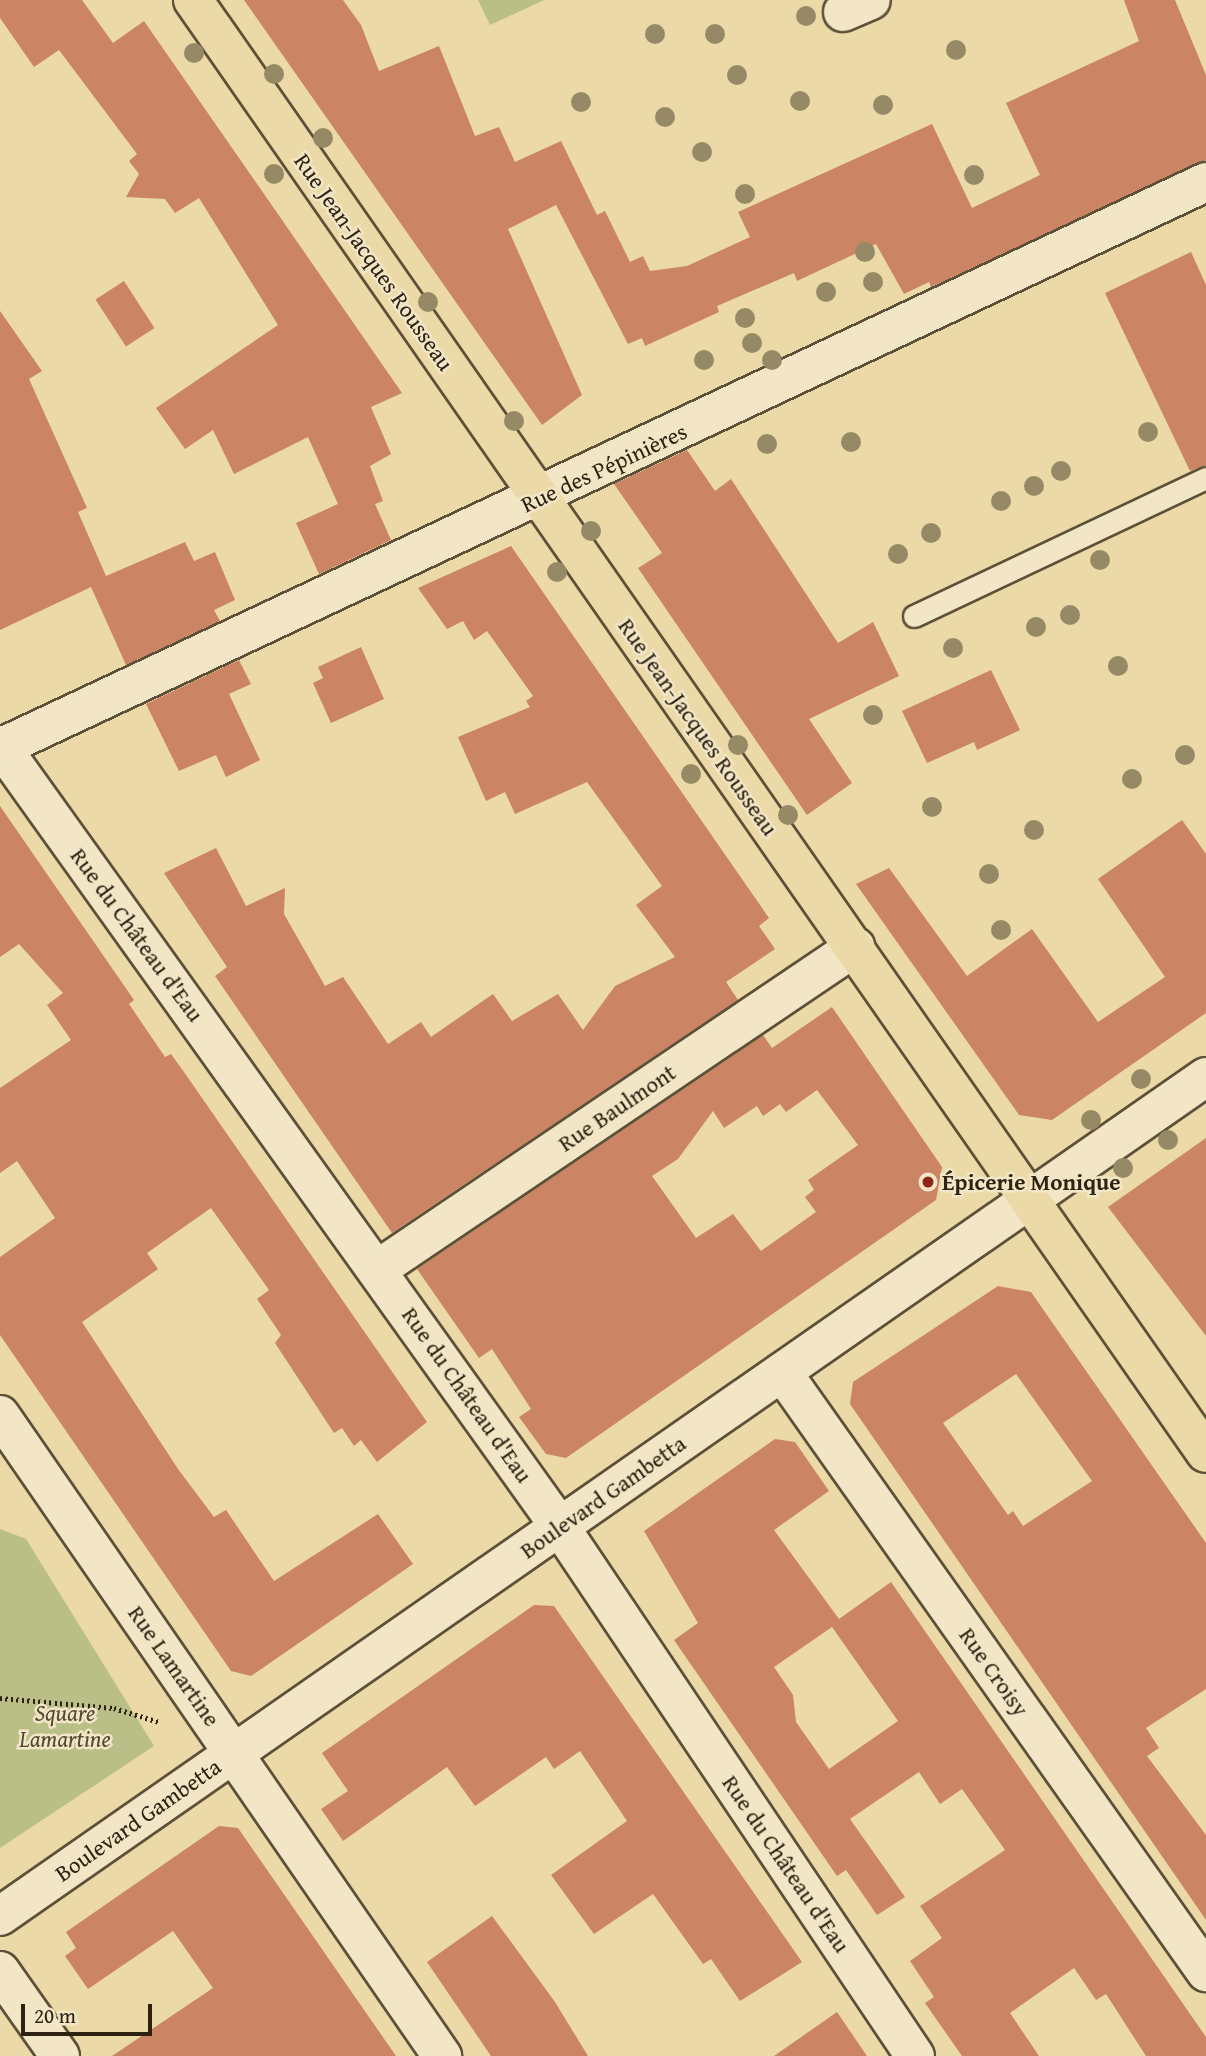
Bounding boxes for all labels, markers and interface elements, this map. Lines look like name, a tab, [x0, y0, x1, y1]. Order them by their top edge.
street label: Rue Jean-Jacques Rousseau	[288, 148, 460, 376]
street label: Rue des Pépinières	[517, 417, 691, 519]
street label: Rue Jean-Jacques Rousseau	[612, 613, 784, 841]
street label: Rue du Château d'Eau	[65, 843, 209, 1027]
street label: Rue Baulmont	[553, 1059, 681, 1157]
place label: Épicerie Monique	[942, 1168, 1121, 1196]
marker: Épicerie Monique	[920, 1174, 936, 1190]
street label: Rue du Château d'Eau	[396, 1302, 538, 1488]
street label: Boulevard Gambetta	[515, 1429, 691, 1565]
street label: Rue Lamartine	[122, 1600, 226, 1732]
street label: Rue Croisy	[953, 1622, 1035, 1722]
park label: Square Lamartine	[19, 1699, 111, 1753]
street label: Boulevard Gambetta	[50, 1752, 226, 1888]
street label: Rue du Château d'Eau	[716, 1770, 856, 1958]
scale bar	[24, 1990, 156, 2034]
text: 20 m	[34, 2000, 76, 2031]

